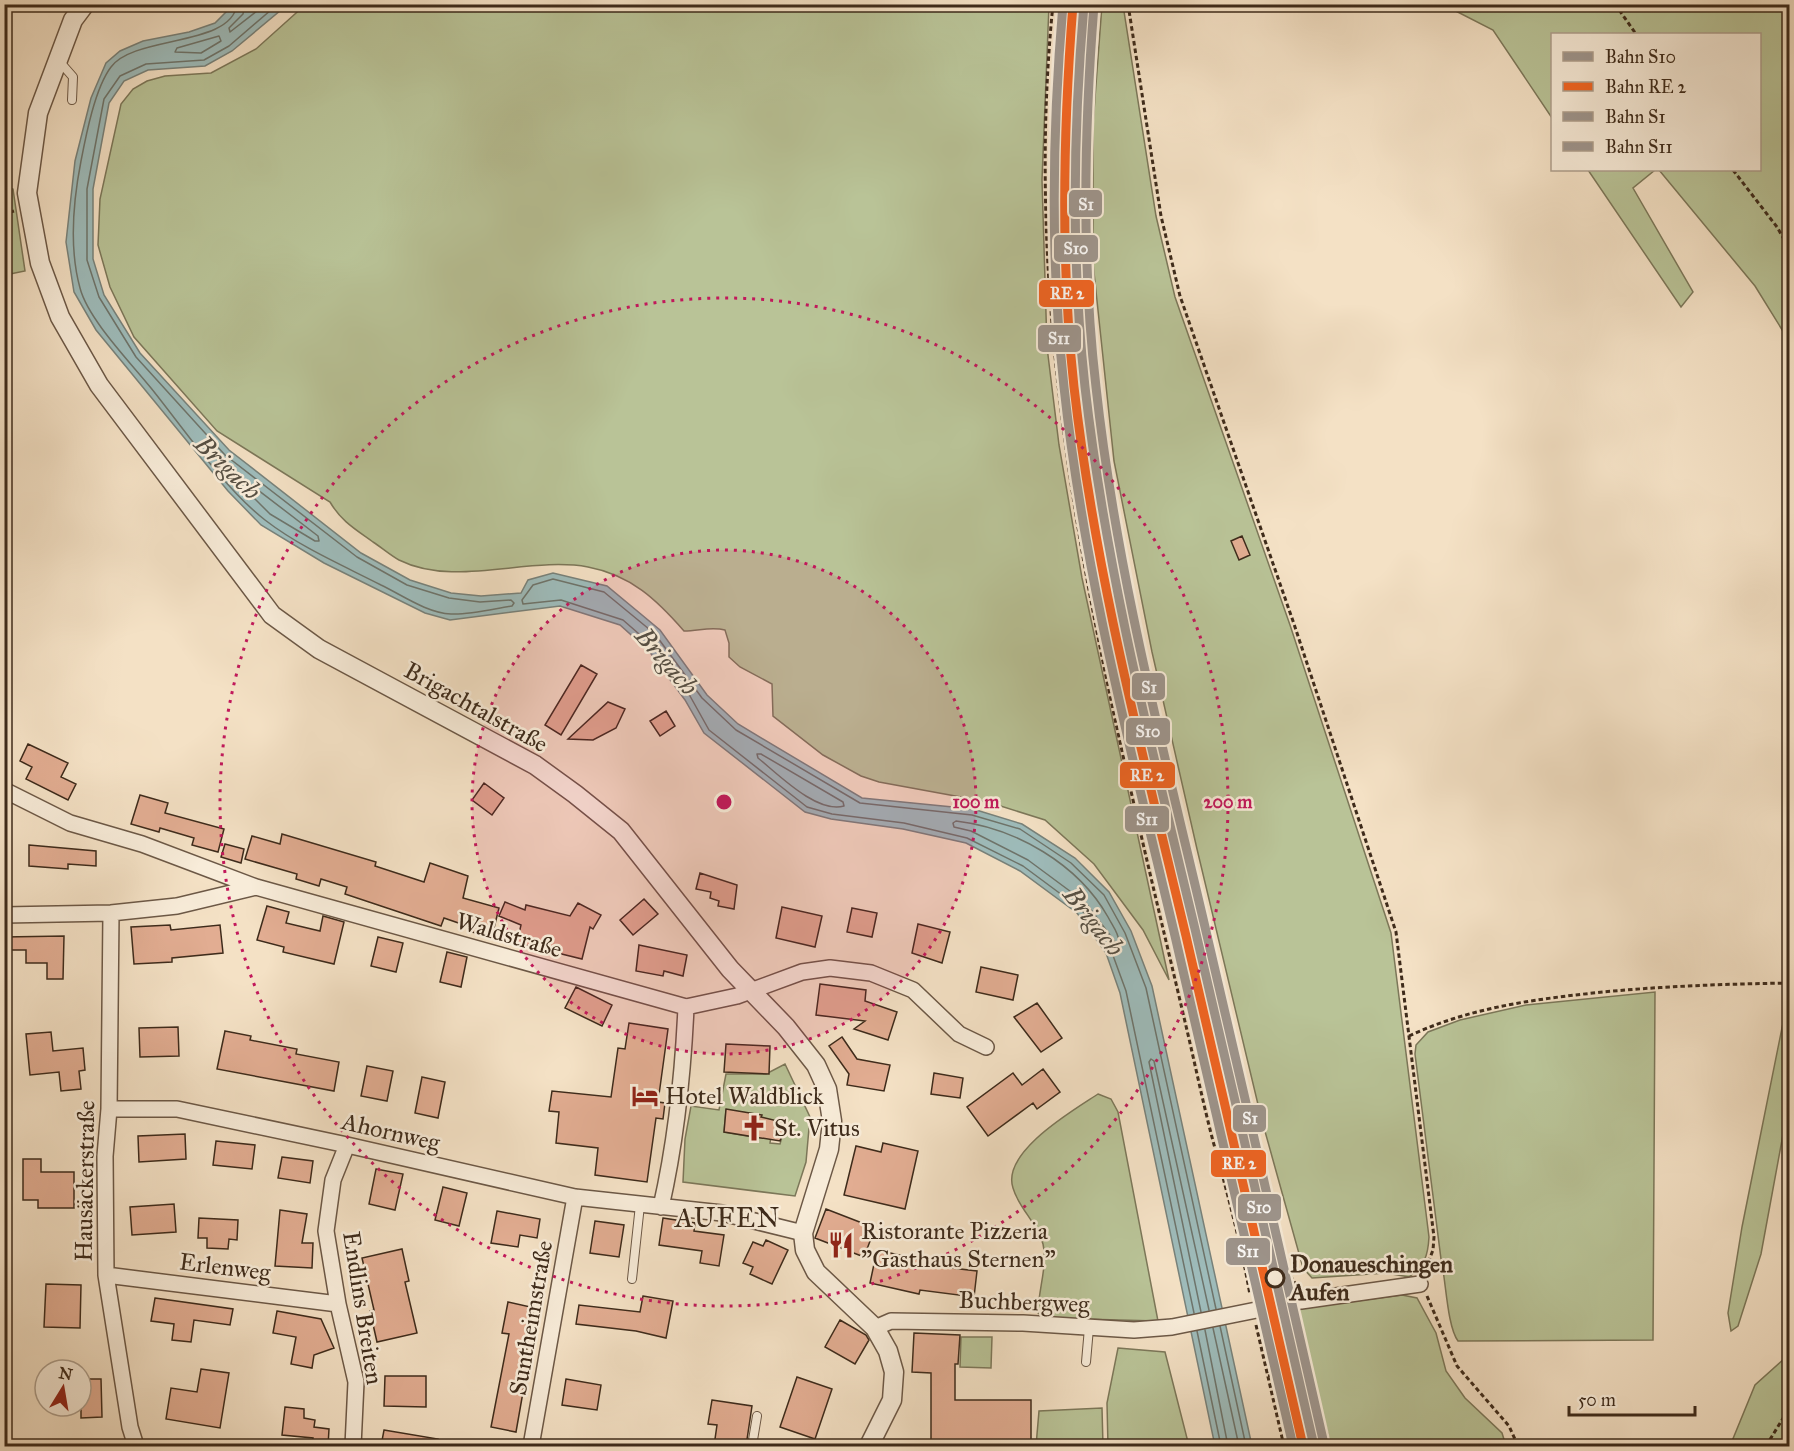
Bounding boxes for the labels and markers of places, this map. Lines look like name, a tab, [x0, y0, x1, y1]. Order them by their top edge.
centre of rings	[714, 792, 734, 812]
hotel icon: Hotel Waldblick	[630, 1081, 660, 1111]
place label: Hotel Waldblick	[665, 1081, 825, 1111]
church icon: St. Vitus	[739, 1113, 769, 1143]
place label: St. Vitus	[774, 1113, 860, 1143]
place label: Ristorante Pizzeria "Gasthaus Sternen"	[861, 1216, 1056, 1274]
restaurant icon: Ristorante Pizzeria "Gasthaus Sternen"	[826, 1230, 856, 1260]
place label: Donaueschingen Aufen	[1288, 1249, 1453, 1307]
marker: Donaueschingen Aufen	[1265, 1268, 1285, 1288]

